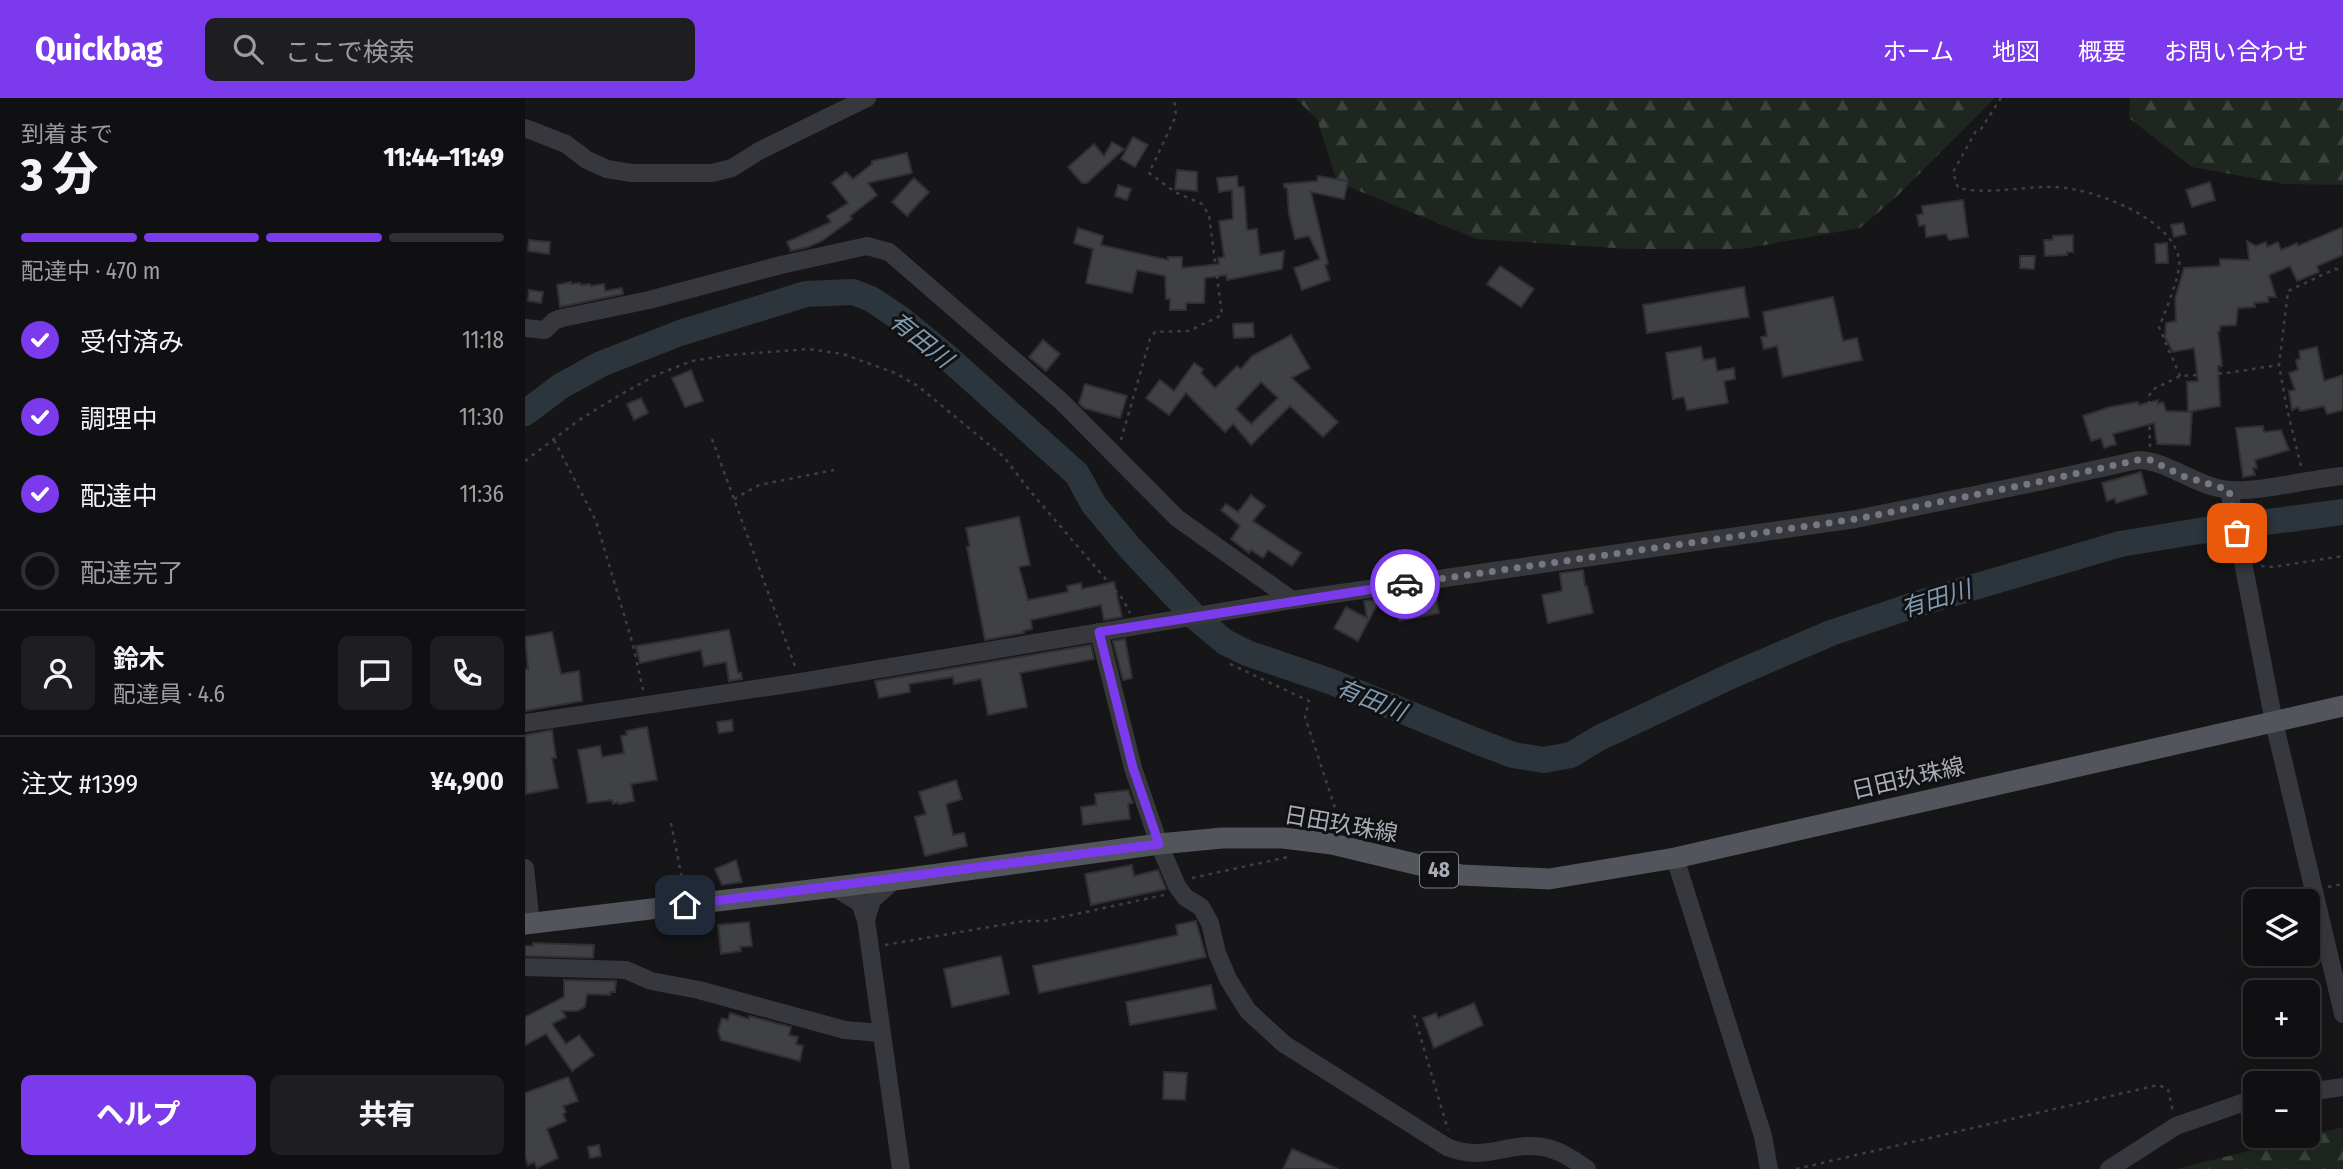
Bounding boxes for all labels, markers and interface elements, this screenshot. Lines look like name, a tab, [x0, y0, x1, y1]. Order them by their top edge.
search box	[205, 18, 695, 81]
text: Quickbag	[35, 29, 163, 69]
icon: search	[229, 30, 267, 68]
text: ここで検索	[285, 37, 415, 68]
text: ホーム	[1883, 38, 1954, 66]
text: 地図	[1992, 38, 2040, 66]
text: 概要	[2078, 38, 2126, 66]
text: お問い合わせ	[2164, 38, 2308, 66]
text: 到着まで	[21, 120, 113, 148]
text: 11:44–11:49	[383, 142, 504, 173]
text: 3 分	[21, 147, 98, 202]
text: 配達中 · 470 m	[21, 257, 161, 285]
water label: 有田川	[884, 306, 960, 375]
icon: check	[21, 321, 59, 359]
text: 11:18	[462, 326, 504, 354]
text: 受付済み	[80, 327, 184, 358]
icon: check	[21, 398, 59, 436]
text: 11:30	[459, 403, 504, 431]
text: 調理中	[80, 404, 158, 435]
icon: check	[21, 475, 59, 513]
text: 11:36	[460, 480, 504, 508]
text: 配達中	[80, 481, 158, 512]
pin	[2207, 503, 2267, 563]
icon: bag	[2218, 514, 2256, 552]
courier	[1370, 549, 1440, 619]
text: 配達完了	[80, 558, 184, 589]
icon: car	[1386, 565, 1424, 603]
water label: 有田川	[1897, 574, 1977, 623]
button: person	[21, 636, 95, 710]
button: chat	[338, 636, 412, 710]
button: phone	[430, 636, 504, 710]
text: 鈴木	[113, 644, 165, 675]
water label: 有田川	[1332, 674, 1412, 728]
text: 配達員 · 4.6	[113, 680, 225, 708]
street label: 日田玖珠線	[1849, 751, 1967, 805]
text: ¥4,900	[431, 766, 504, 797]
text: 注文 #1399	[21, 769, 138, 800]
street label: 日田玖珠線	[1282, 800, 1400, 848]
road number: 48	[1420, 852, 1458, 888]
pin	[655, 875, 715, 935]
icon: home	[666, 886, 704, 924]
map controls	[2243, 889, 2320, 1148]
button: layers	[2243, 889, 2320, 966]
button: +	[2243, 980, 2320, 1057]
button: −	[2243, 1071, 2320, 1148]
button: ヘルプ	[21, 1075, 256, 1155]
button: 共有	[270, 1075, 504, 1155]

